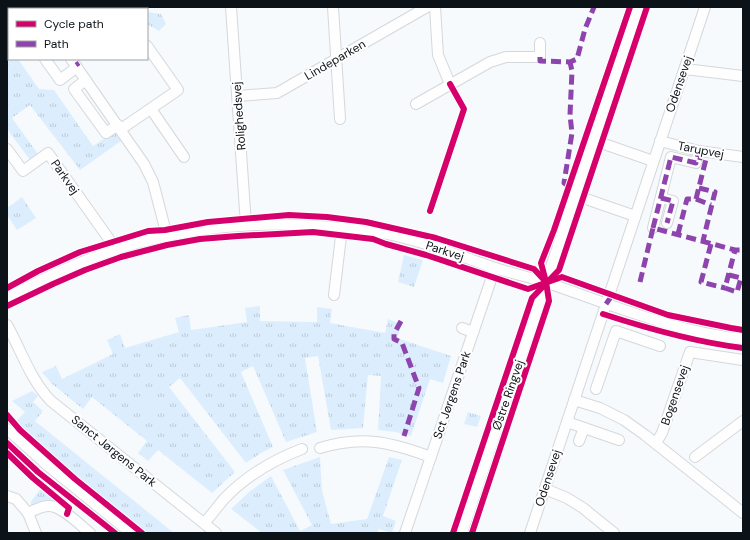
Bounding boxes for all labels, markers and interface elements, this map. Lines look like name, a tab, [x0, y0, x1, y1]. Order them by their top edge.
legend	[8, 8, 148, 60]
text: Cycle path	[44, 16, 104, 32]
text: Path	[44, 36, 69, 52]
street label: Lindeparken	[301, 36, 369, 84]
street label: Odensevej	[662, 53, 696, 114]
street label: Rolighedsvej	[229, 81, 249, 151]
street label: Tarupvej	[677, 138, 726, 162]
street label: Parkvej	[47, 156, 83, 198]
street label: Parkvej	[424, 237, 466, 265]
street label: Sct Jørgens Park	[429, 349, 475, 441]
street label: Østre Ringvej	[488, 358, 528, 432]
street label: Bogensevej	[657, 363, 693, 427]
street label: Sanct Jørgens Park	[68, 412, 160, 490]
street label: Odensevej	[531, 447, 565, 508]

